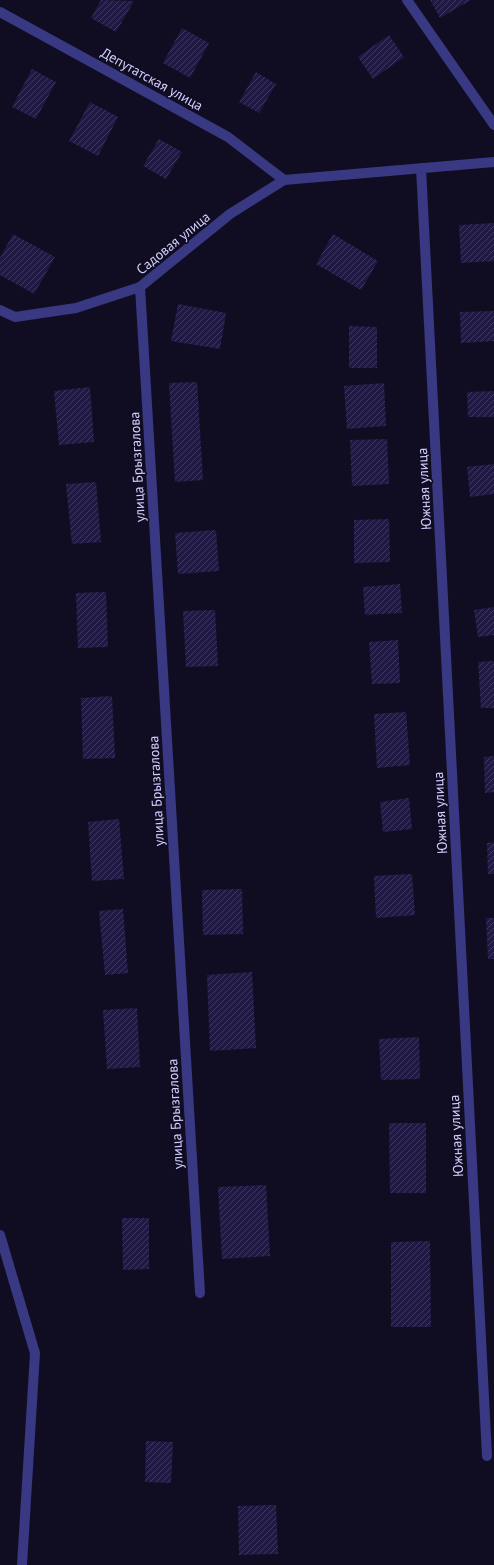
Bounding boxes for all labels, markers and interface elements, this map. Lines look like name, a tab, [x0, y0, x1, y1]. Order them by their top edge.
street label: Депутатская улица	[98, 43, 206, 115]
street label: Садовая улица	[132, 208, 214, 278]
street label: улица Брызгалова	[125, 411, 149, 523]
street label: Южная улица	[413, 447, 435, 531]
street label: улица Брызгалова	[144, 735, 168, 847]
street label: Южная улица	[429, 771, 451, 855]
street label: улица Брызгалова	[163, 1058, 187, 1170]
street label: Южная улица	[445, 1094, 467, 1178]

